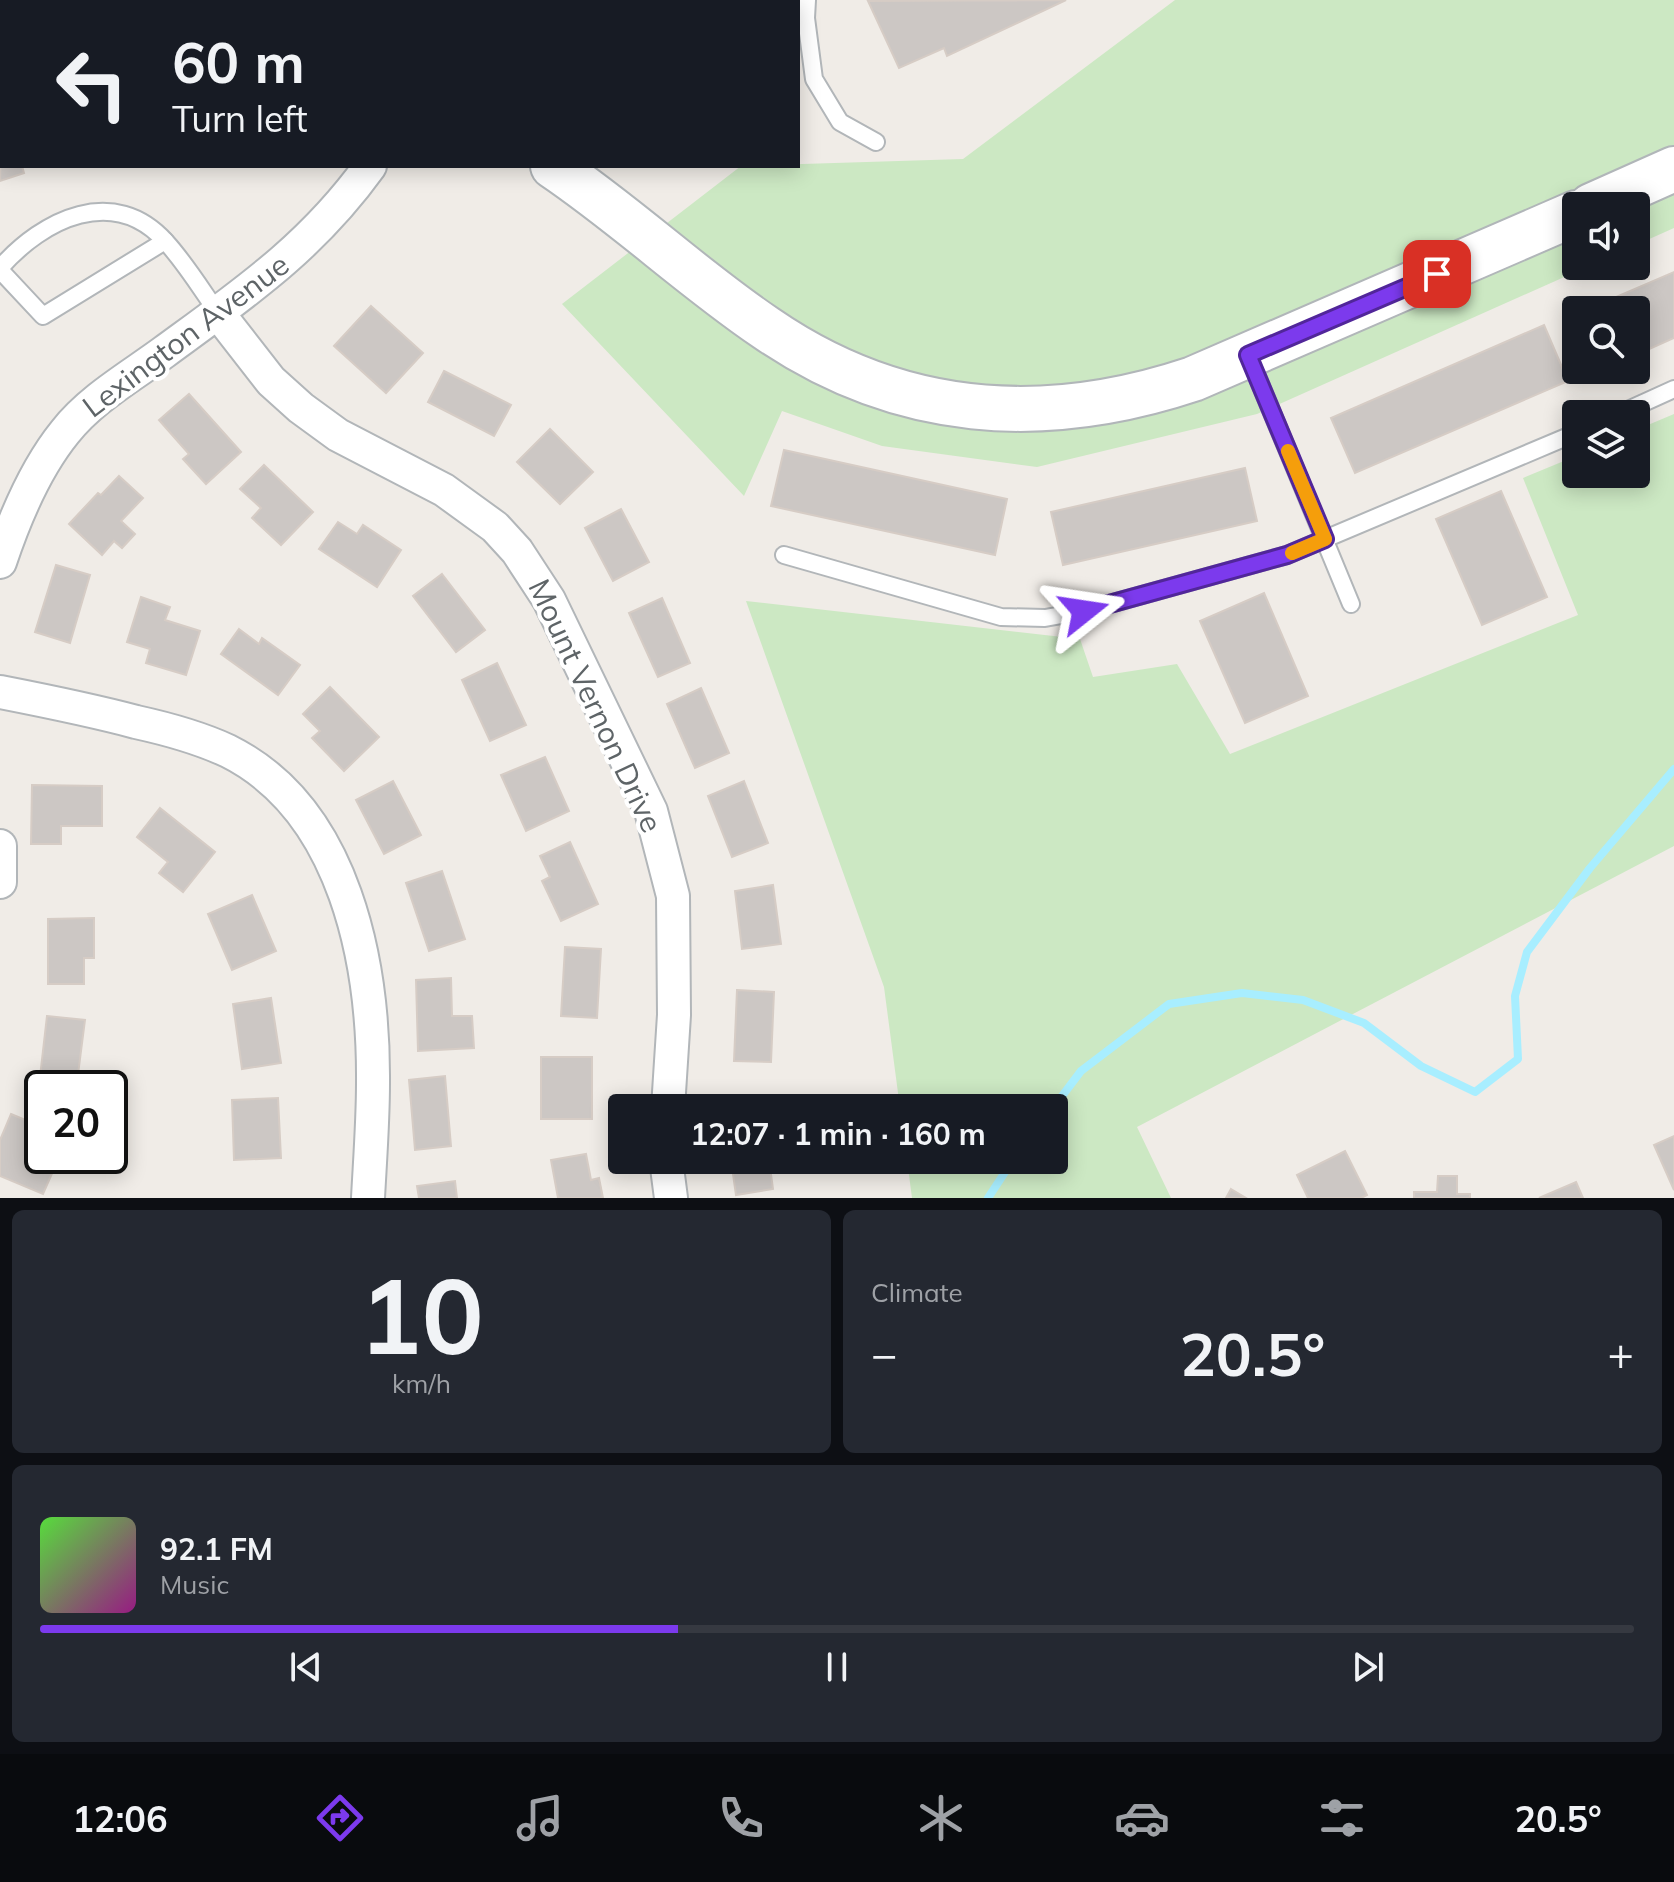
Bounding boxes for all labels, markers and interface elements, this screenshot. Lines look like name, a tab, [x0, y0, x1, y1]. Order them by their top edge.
text: 60 m	[172, 27, 305, 97]
icon: left	[40, 32, 144, 136]
text: Turn left	[172, 96, 308, 141]
map controls	[1562, 192, 1650, 488]
button: sound	[1562, 192, 1650, 280]
pin	[1403, 240, 1471, 308]
street label: Lexington Avenue	[75, 245, 296, 425]
icon: arrive	[1415, 252, 1459, 296]
button: search	[1562, 296, 1650, 384]
button: layers	[1562, 400, 1650, 488]
position arrow	[1042, 569, 1126, 653]
street label: Mount Vernon Drive	[521, 573, 671, 838]
speed limit sign: 20	[24, 1070, 128, 1174]
text: 12:07 · 1 min · 160 m	[690, 1115, 986, 1153]
text: 10	[359, 1249, 484, 1380]
text: Climate	[871, 1276, 963, 1309]
text: 20.5°	[1180, 1316, 1325, 1391]
text: −	[871, 1326, 897, 1381]
text: +	[1608, 1326, 1634, 1381]
text: km/h	[392, 1367, 451, 1400]
text: 92.1 FM	[160, 1530, 273, 1568]
text: Music	[160, 1568, 229, 1601]
icon: previous	[284, 1645, 328, 1689]
icon: pause	[815, 1645, 859, 1689]
icon: next	[1346, 1645, 1390, 1689]
icon: directions	[312, 1790, 368, 1846]
icon: music	[512, 1790, 568, 1846]
icon: phone	[713, 1790, 769, 1846]
icon: climate	[913, 1790, 969, 1846]
icon: car	[1114, 1790, 1170, 1846]
icon: filters	[1314, 1790, 1370, 1846]
text: 12:06	[72, 1796, 168, 1841]
text: 20.5°	[1514, 1796, 1602, 1841]

